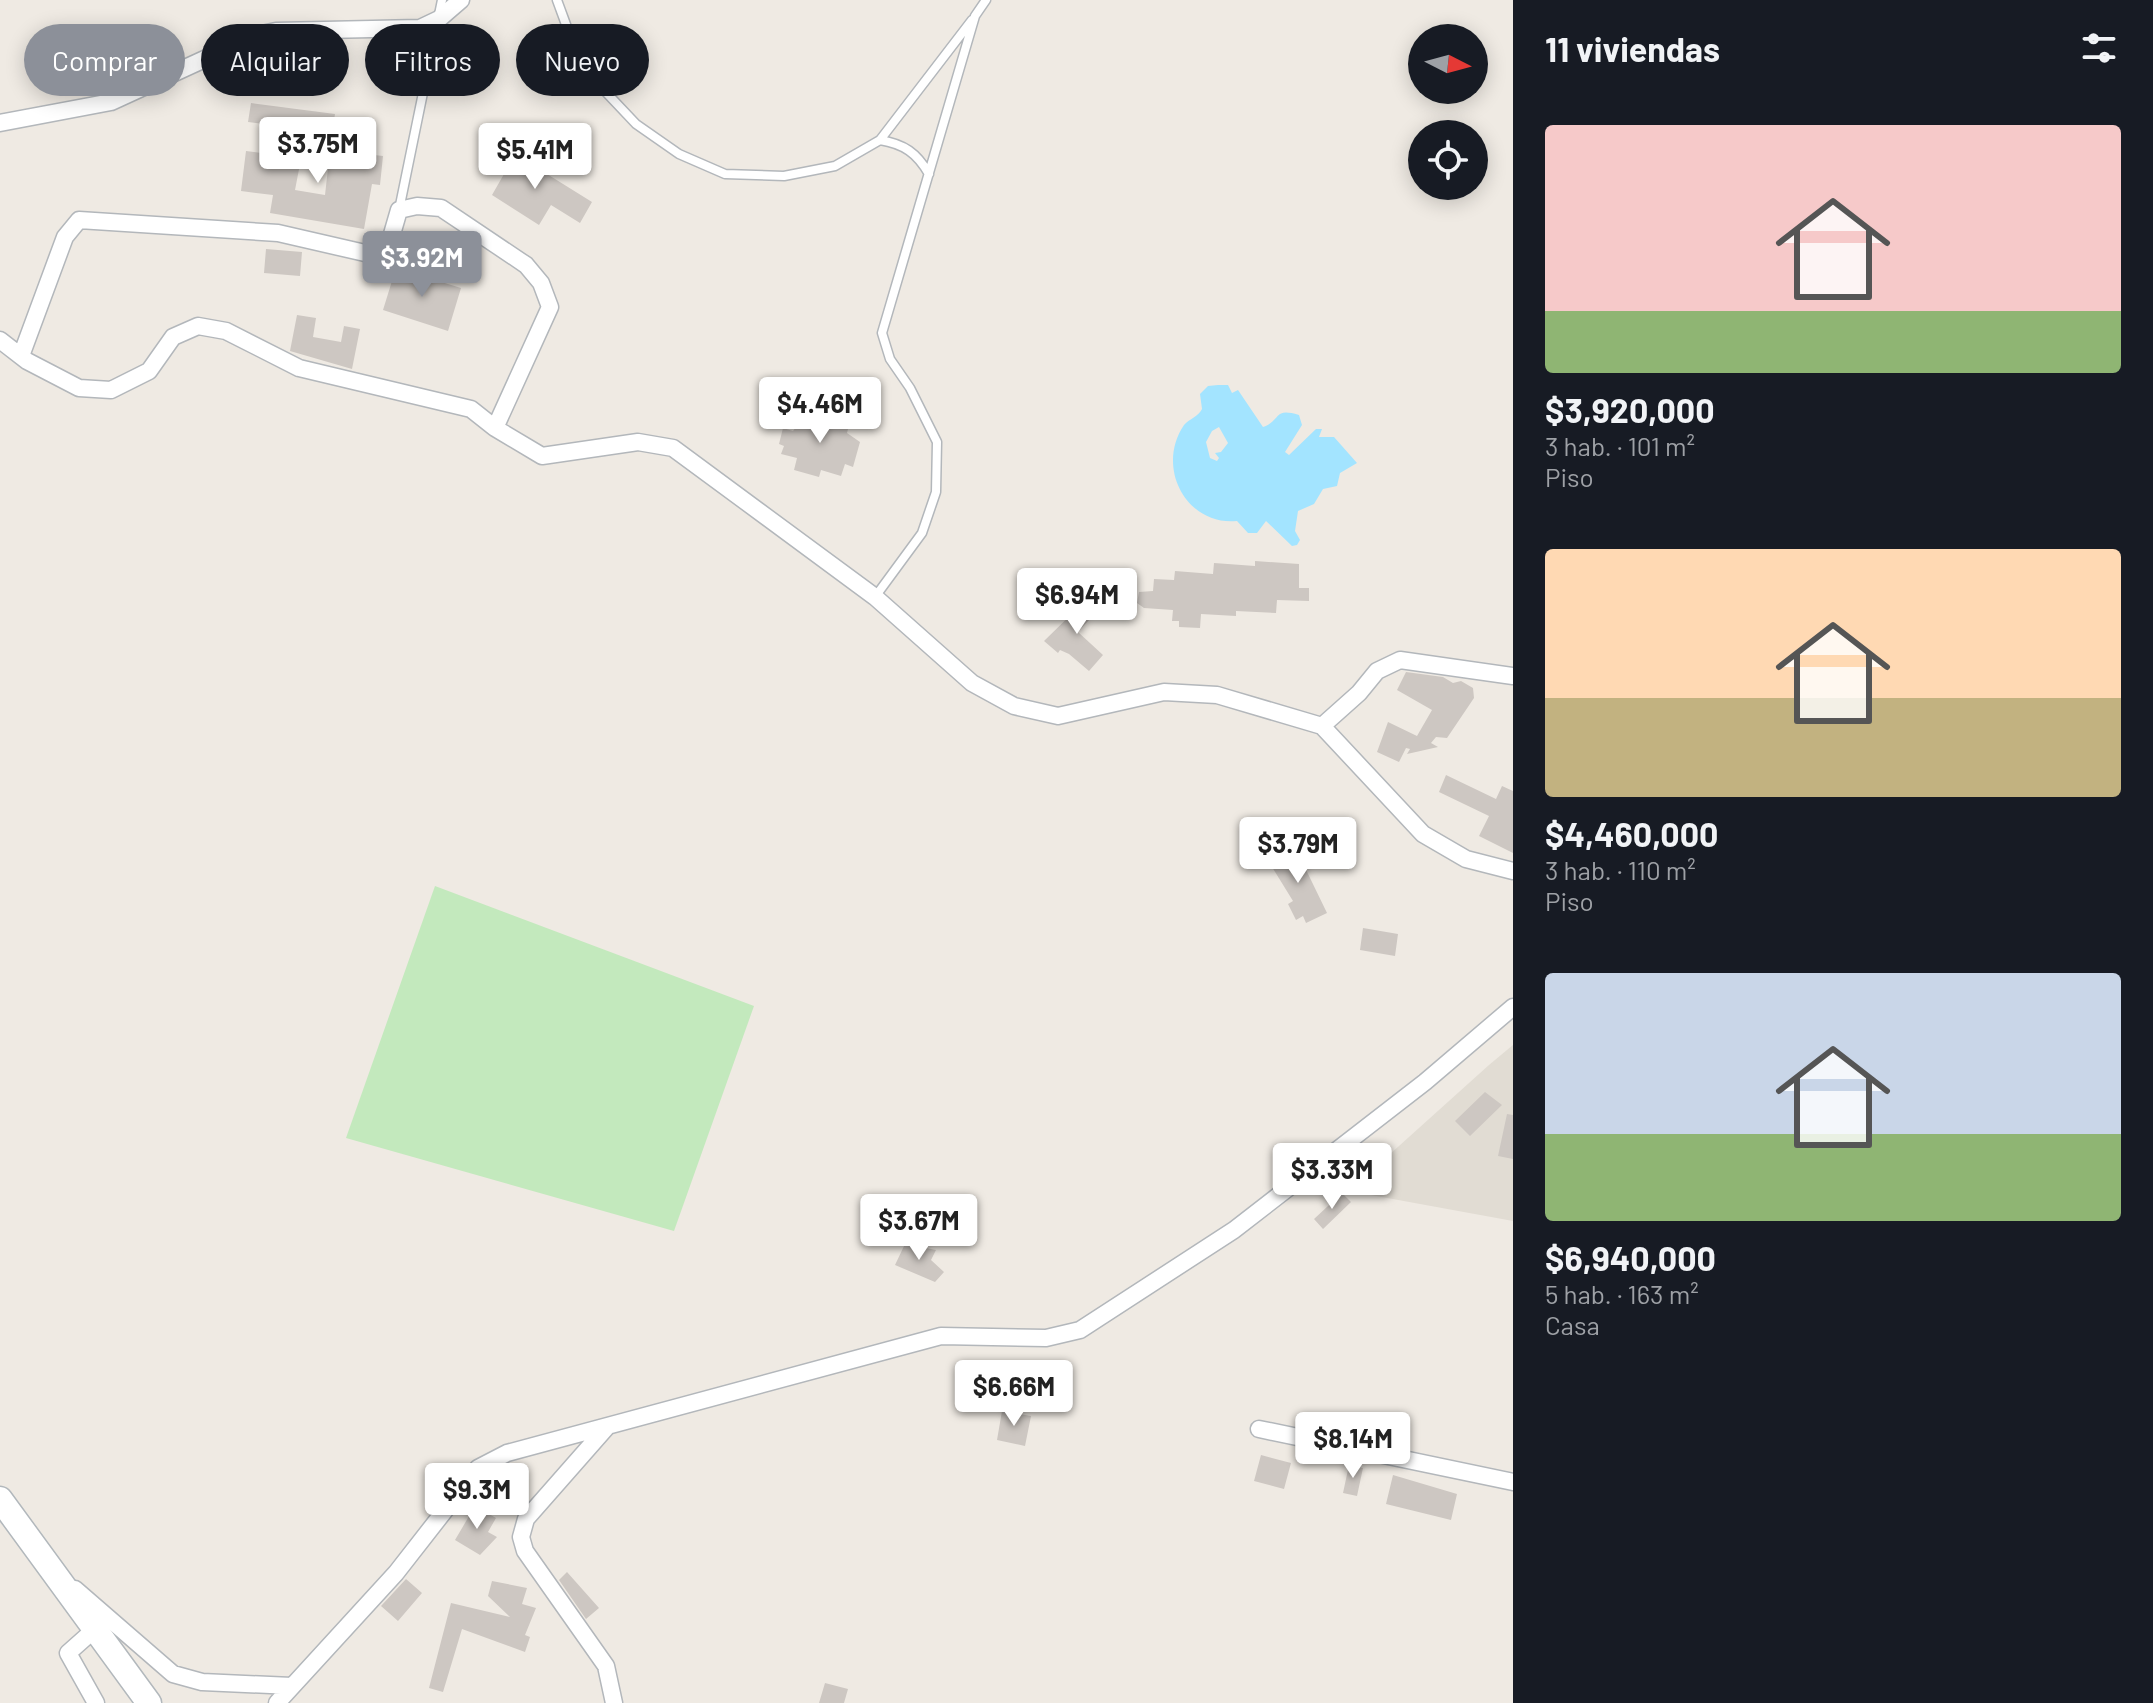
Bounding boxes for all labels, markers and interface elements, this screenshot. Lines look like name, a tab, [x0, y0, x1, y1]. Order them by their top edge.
chip: Comprar	[24, 24, 185, 96]
chip: Alquilar	[201, 24, 349, 96]
chip: Filtros	[365, 24, 500, 96]
chip: Nuevo	[516, 24, 649, 96]
north arrow	[1408, 24, 1488, 104]
map controls	[1408, 24, 1488, 200]
icon: filters	[2077, 26, 2121, 70]
text: 11 viviendas	[1545, 28, 1720, 69]
pin: $3.75M	[253, 117, 383, 185]
button: locate	[1408, 120, 1488, 200]
pin: $5.41M	[470, 123, 600, 191]
text: $3.75M	[277, 127, 359, 158]
text: $5.41M	[497, 133, 573, 164]
icon: home	[1761, 177, 1905, 321]
pin: $3.92M	[357, 231, 487, 299]
text: $3.92M	[381, 241, 463, 272]
pin: $4.46M	[755, 377, 885, 445]
text: $4.46M	[777, 387, 863, 418]
text: $3,920,000	[1545, 389, 1715, 430]
text: 3 hab. · 101 m²	[1545, 430, 1695, 461]
text: Piso	[1545, 461, 1594, 492]
pin: $6.94M	[1012, 568, 1142, 636]
text: $6.94M	[1035, 578, 1119, 609]
icon: home	[1761, 601, 1905, 745]
text: $4,460,000	[1545, 813, 1719, 854]
pin: $3.79M	[1233, 817, 1363, 885]
text: $3.79M	[1257, 827, 1339, 858]
text: 3 hab. · 110 m²	[1545, 854, 1696, 885]
text: Piso	[1545, 885, 1594, 916]
icon: home	[1761, 1025, 1905, 1169]
pin: $3.33M	[1267, 1143, 1397, 1211]
text: $3.33M	[1291, 1153, 1373, 1184]
pin: $3.67M	[854, 1194, 984, 1262]
text: $3.67M	[878, 1204, 960, 1235]
text: $6,940,000	[1545, 1237, 1716, 1278]
text: 5 hab. · 163 m²	[1545, 1278, 1699, 1309]
text: Casa	[1545, 1309, 1600, 1340]
pin: $6.66M	[949, 1360, 1079, 1428]
text: $6.66M	[973, 1370, 1055, 1401]
pin: $8.14M	[1288, 1412, 1418, 1480]
text: $8.14M	[1313, 1422, 1393, 1453]
pin: $9.3M	[421, 1463, 533, 1531]
text: $9.3M	[443, 1473, 511, 1504]

